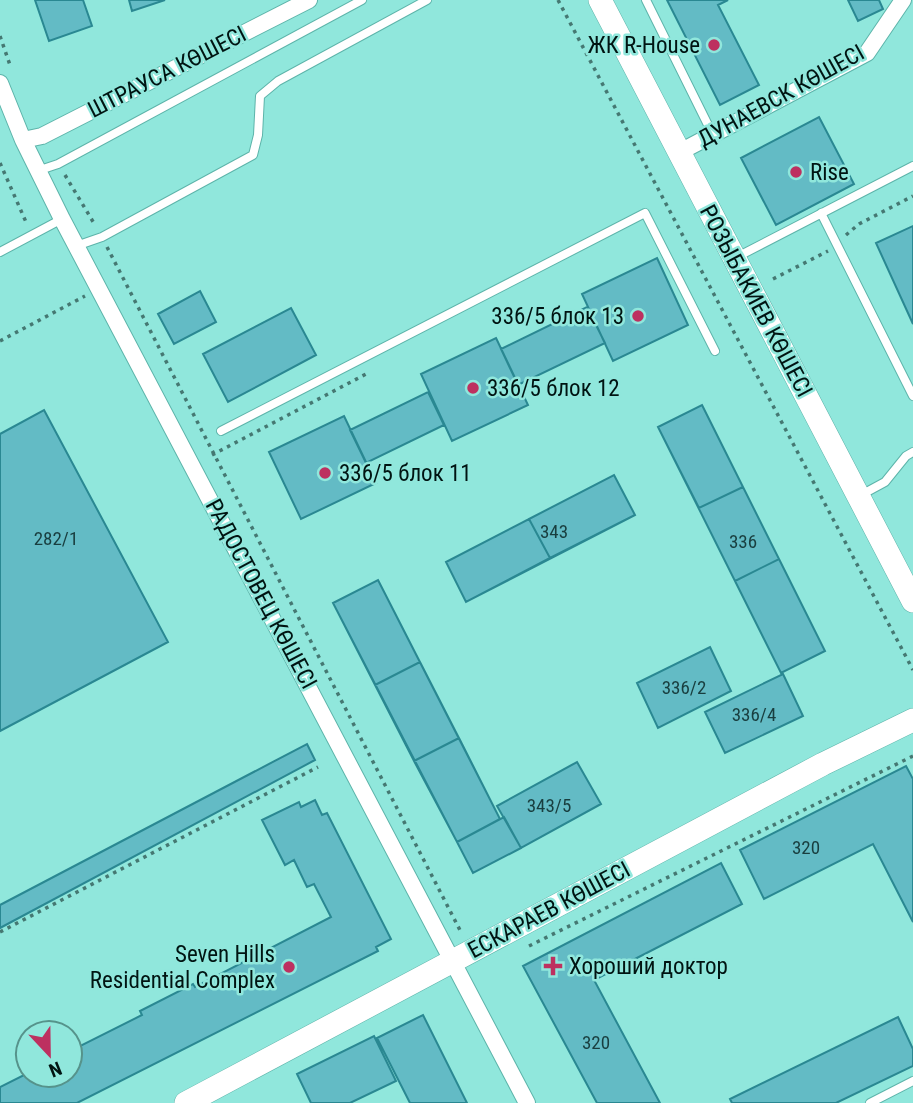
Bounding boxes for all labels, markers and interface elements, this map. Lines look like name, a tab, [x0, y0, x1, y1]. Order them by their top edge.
street label: ШТРАУСА КӨШЕСІ	[83, 20, 251, 124]
place label: ЖК R-House	[588, 32, 700, 59]
marker: ЖК R-House	[706, 37, 722, 53]
street label: ДУНАЕВСК КӨШЕСІ	[693, 39, 869, 153]
place label: Rise	[810, 159, 849, 186]
marker: Rise	[788, 164, 804, 180]
street label: РОЗЫБАКИЕВ КӨШЕСІ	[694, 200, 818, 402]
place label: 336/5 блок 13	[491, 303, 624, 330]
marker: 336/5 блок 13	[630, 308, 646, 324]
place label: 336/5 блок 12	[487, 375, 620, 402]
marker: 336/5 блок 12	[465, 380, 481, 396]
place label: 336/5 блок 11	[339, 460, 472, 487]
marker: 336/5 блок 11	[317, 465, 333, 481]
street label: РАДОСТОВЕЦ КӨШЕСІ	[200, 495, 322, 693]
house number: 343	[540, 520, 568, 543]
house number: 282/1	[34, 527, 78, 550]
house number: 336	[729, 530, 757, 553]
house number: 336/2	[662, 676, 706, 699]
house number: 336/4	[732, 703, 776, 726]
house number: 343/5	[527, 794, 571, 817]
house number: 320	[792, 836, 820, 859]
street label: ЕСКАРАЕВ КӨШЕСІ	[463, 856, 635, 964]
place label: Seven Hills Residential Complex	[90, 941, 275, 994]
place label: Хороший доктор	[569, 953, 728, 980]
marker: Хороший доктор	[543, 956, 563, 976]
marker: Seven Hills Residential Complex	[281, 959, 297, 975]
north arrow	[14, 1019, 84, 1089]
house number: 320	[582, 1031, 610, 1054]
text: N	[45, 1056, 65, 1082]

